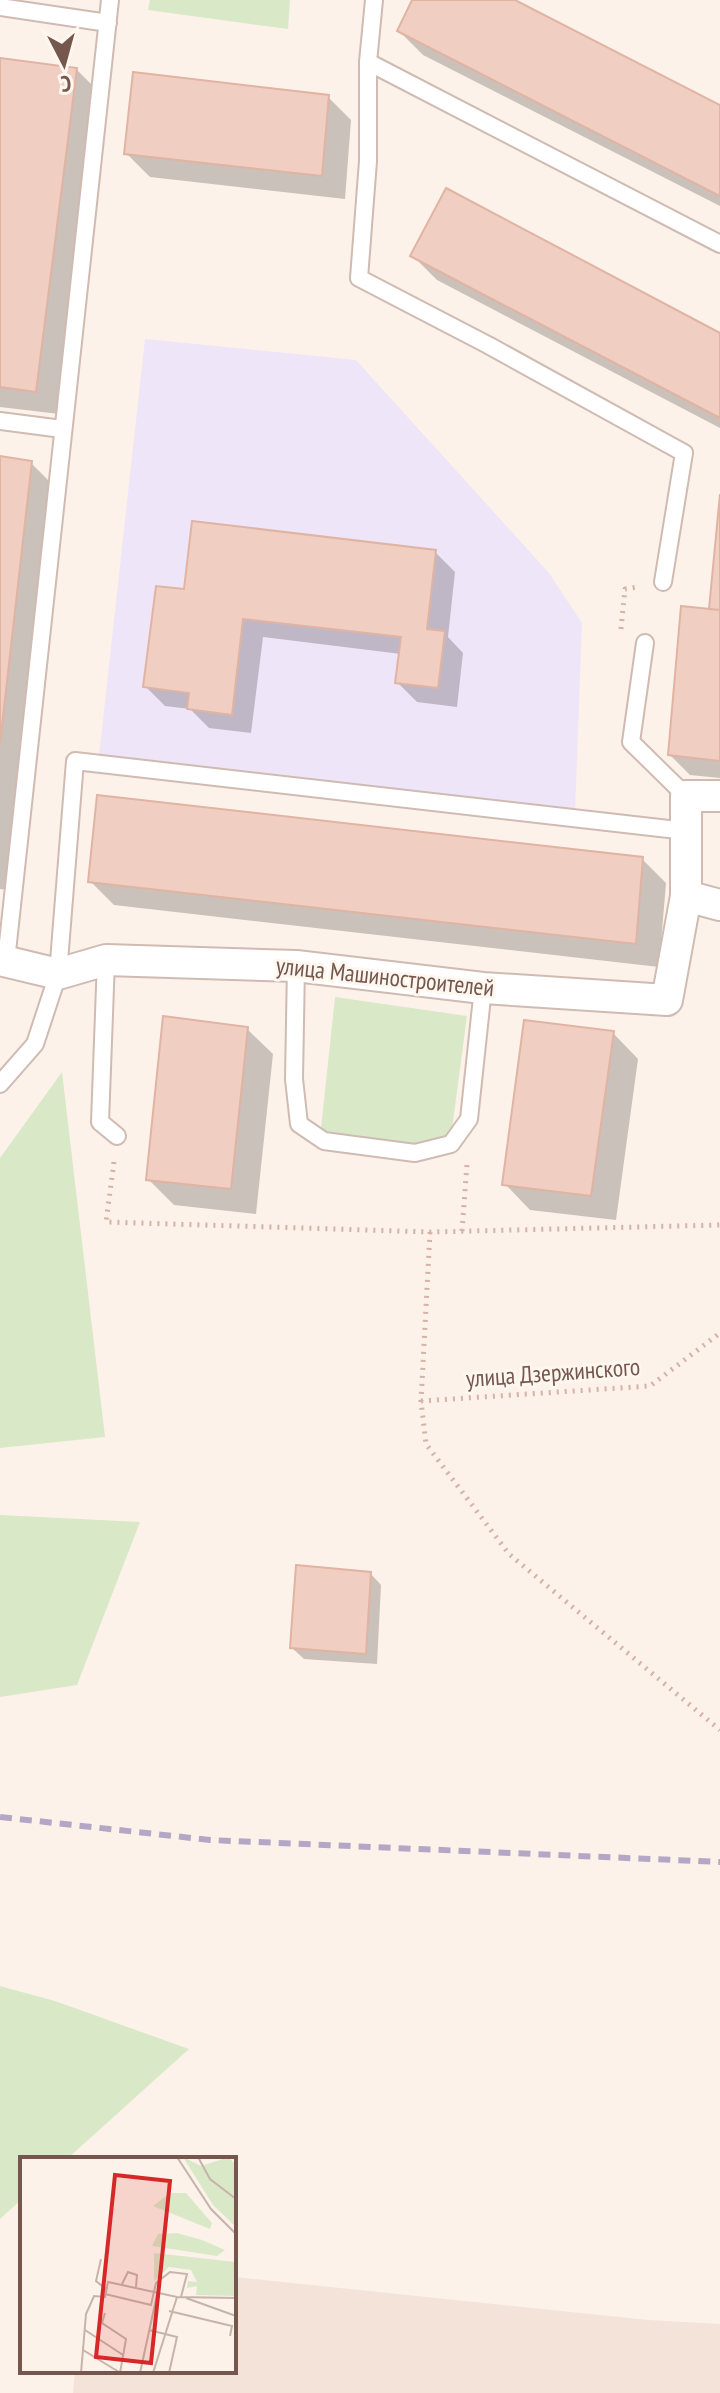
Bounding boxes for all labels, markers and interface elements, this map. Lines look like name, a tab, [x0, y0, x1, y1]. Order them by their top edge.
north arrow	[24, 24, 104, 104]
text: С	[60, 69, 73, 98]
street label: улица Машиностроителей	[274, 950, 496, 1003]
street label: улица Дзержинского	[465, 1351, 641, 1394]
inset map	[20, 2157, 236, 2373]

